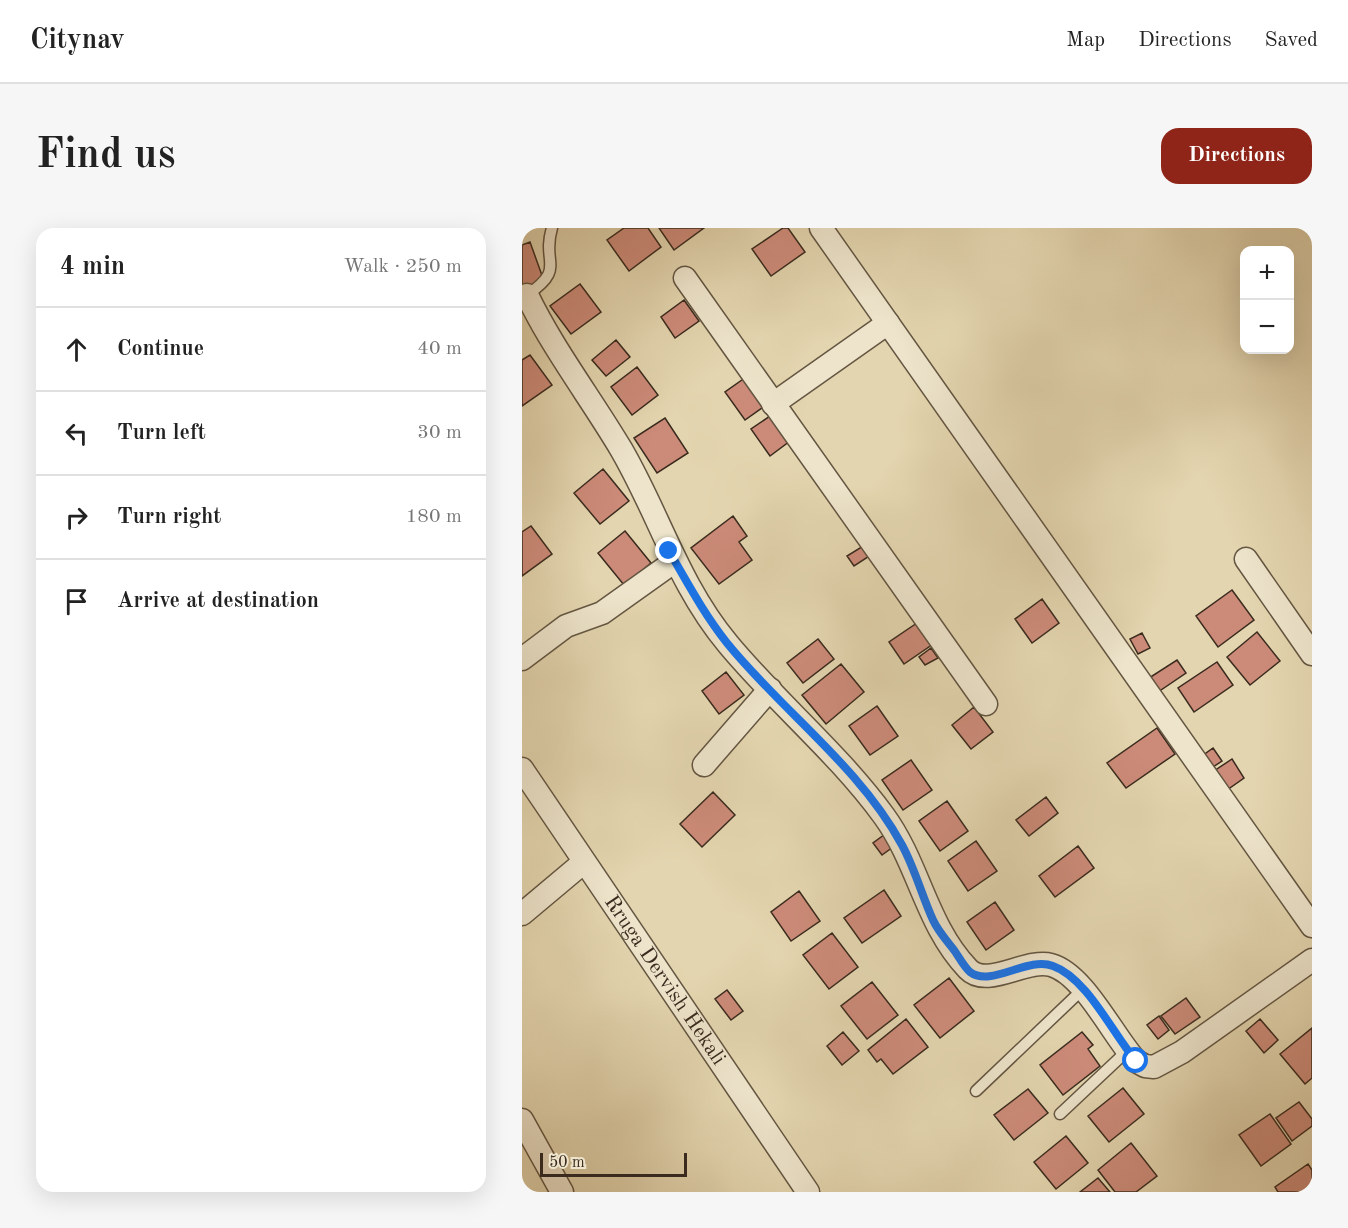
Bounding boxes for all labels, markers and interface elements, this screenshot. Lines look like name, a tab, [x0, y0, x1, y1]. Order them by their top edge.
text: Citynav	[30, 27, 125, 55]
text: Map	[1066, 30, 1105, 51]
text: Directions	[1138, 30, 1232, 51]
text: Saved	[1265, 30, 1318, 51]
button: Directions	[1161, 128, 1312, 184]
text: Find us	[36, 135, 175, 177]
map controls	[1240, 246, 1294, 354]
button: +	[1240, 246, 1294, 300]
text: 4 min	[60, 254, 125, 280]
text: Walk · 250 m	[343, 257, 462, 277]
button: −	[1240, 300, 1294, 354]
icon: ahead	[60, 333, 93, 366]
text: Continue	[117, 338, 204, 360]
text: 40 m	[417, 339, 462, 359]
icon: left	[60, 417, 93, 450]
text: Turn left	[117, 422, 206, 444]
text: 30 m	[417, 423, 462, 443]
icon: right	[60, 501, 93, 534]
text: Turn right	[117, 506, 221, 528]
text: 180 m	[406, 507, 462, 527]
route end	[655, 537, 681, 563]
icon: arrive	[60, 585, 93, 618]
text: Arrive at destination	[117, 590, 319, 612]
street label: Rruga Dervish Hekali	[600, 892, 729, 1069]
route start	[1122, 1047, 1148, 1073]
scale bar	[540, 1150, 687, 1178]
text: 50 m	[549, 1155, 585, 1171]

